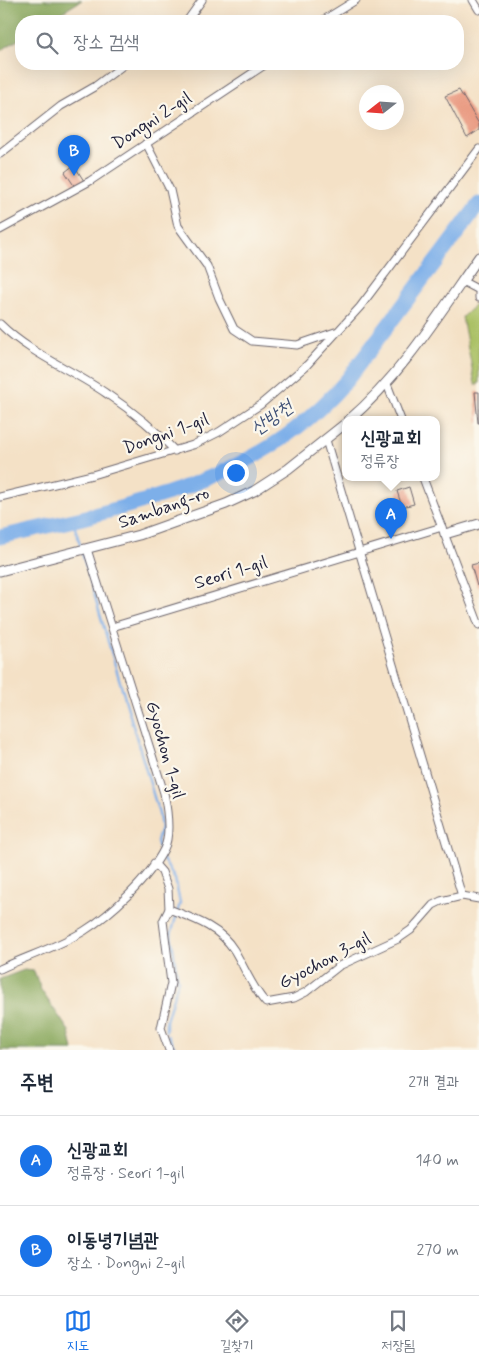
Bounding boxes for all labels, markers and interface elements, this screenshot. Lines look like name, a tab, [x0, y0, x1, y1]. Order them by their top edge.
search box	[15, 15, 464, 70]
icon: search	[33, 29, 61, 57]
text: 장소 검색	[73, 30, 139, 55]
north arrow	[359, 85, 404, 130]
street label: Dongni 2-gil	[108, 86, 197, 156]
pin: B	[58, 135, 90, 176]
water label: 산방천	[246, 394, 299, 441]
street label: Dongni 1-gil	[120, 407, 212, 462]
popup	[342, 416, 440, 481]
text: 신광교회	[360, 426, 422, 451]
text: 정류장	[360, 451, 399, 472]
your location	[223, 460, 249, 486]
street label: Sambang-ro	[115, 481, 213, 537]
pin: A	[375, 498, 407, 539]
street label: Seori 1-gil	[192, 551, 270, 595]
street label: Gyochon 1-gil	[140, 698, 190, 802]
street label: Gyochon 3-gil	[275, 927, 375, 995]
text: 주변	[20, 1069, 54, 1097]
text: 2개 결과	[408, 1072, 459, 1093]
text: 신광교회	[67, 1138, 128, 1163]
text: A	[31, 1150, 41, 1171]
text: 140 m	[415, 1150, 459, 1171]
text: 정류장 · Seori 1-gil	[67, 1163, 185, 1184]
text: 이동녕기념관	[67, 1228, 159, 1253]
text: B	[31, 1240, 41, 1261]
text: 270 m	[416, 1240, 459, 1261]
text: 장소 · Dongni 2-gil	[67, 1253, 185, 1274]
tab: 지도	[64, 1307, 92, 1355]
tab: 길찾기	[220, 1307, 253, 1355]
tab: 저장됨	[381, 1307, 415, 1355]

